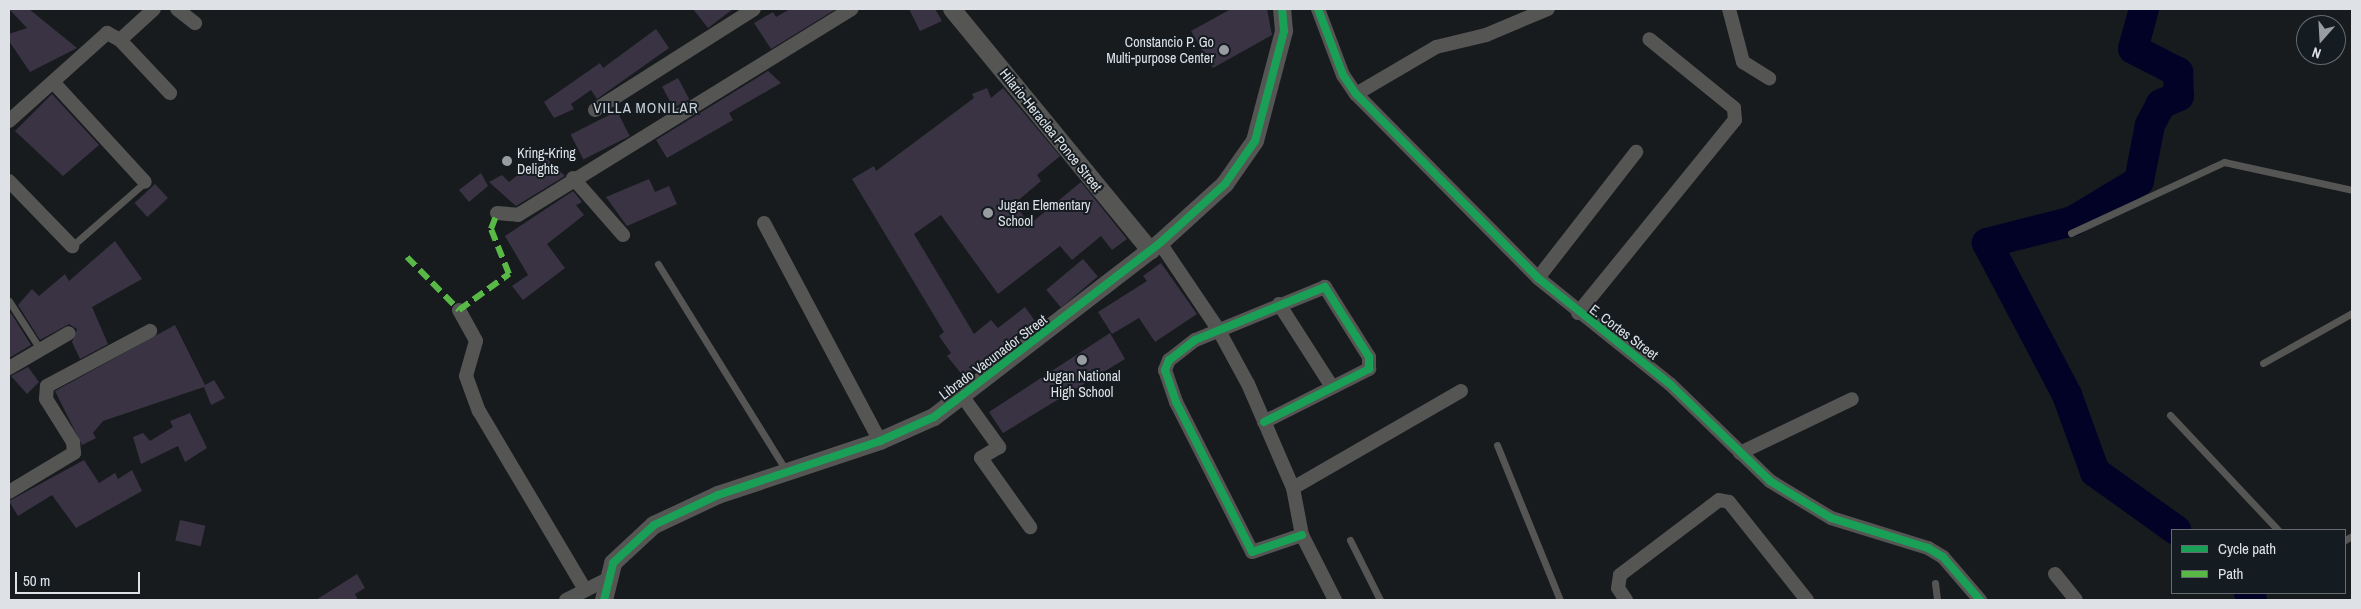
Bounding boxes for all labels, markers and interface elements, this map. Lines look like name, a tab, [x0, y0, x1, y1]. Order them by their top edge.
north arrow	[2296, 15, 2346, 65]
place label: Constancio P. Go Multi-purpose Center	[1106, 34, 1214, 66]
text: N	[2310, 43, 2323, 63]
marker: Constancio P. Go Multi-purpose Center	[1218, 44, 1230, 56]
street label: Hilario-Heraclea Ponce Street	[996, 65, 1106, 195]
district label: VILLA MONILAR	[591, 99, 701, 117]
place label: Kring-Kring Delights	[517, 145, 576, 178]
marker: Kring-Kring Delights	[501, 155, 513, 167]
place label: Jugan Elementary School	[998, 197, 1091, 230]
marker: Jugan Elementary School	[982, 207, 994, 219]
street label: E. Cortes Street	[1586, 301, 1662, 363]
street label: Librado Vacunador Street	[936, 311, 1050, 403]
marker: Jugan National High School	[1076, 354, 1088, 366]
place label: Jugan National High School	[1043, 368, 1121, 401]
legend	[2171, 529, 2346, 594]
text: Cycle path	[2218, 538, 2276, 559]
scale bar	[18, 562, 142, 594]
text: Path	[2218, 563, 2243, 584]
text: 50 m	[23, 570, 50, 591]

